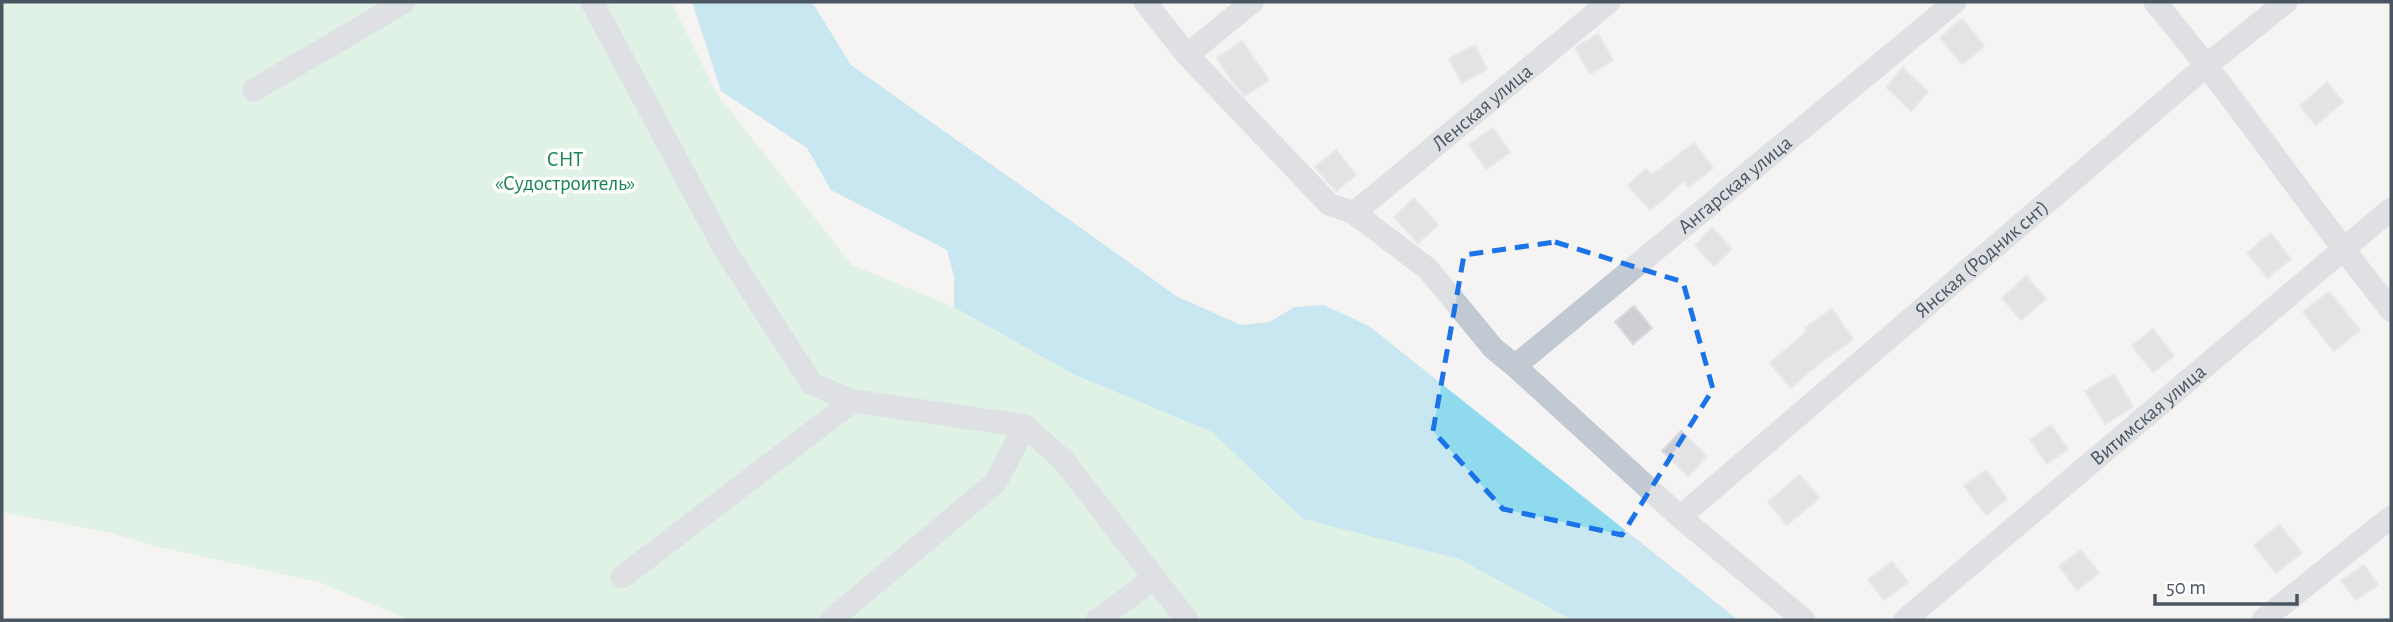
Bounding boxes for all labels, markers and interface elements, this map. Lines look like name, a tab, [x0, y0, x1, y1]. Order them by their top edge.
street label: Ленская улица	[1428, 60, 1536, 155]
street label: Ангарская улица	[1674, 131, 1796, 237]
park label: СНТ «Судостроитель»	[495, 149, 635, 194]
street label: Янская (Родник снт)	[1911, 196, 2052, 321]
street label: Витимская улица	[2086, 360, 2210, 469]
scale bar	[2155, 562, 2297, 606]
text: 50 m	[2166, 577, 2206, 598]

